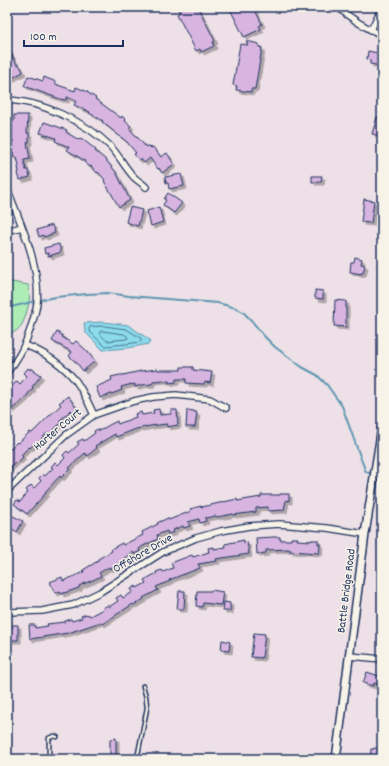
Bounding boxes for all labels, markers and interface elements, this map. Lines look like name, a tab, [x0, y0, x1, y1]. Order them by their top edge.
scale bar	[24, 22, 123, 48]
text: 100 m	[30, 29, 57, 46]
street label: Harter Court	[30, 404, 86, 455]
street label: Offshore Drive	[110, 530, 176, 578]
street label: Battle Bridge Road	[333, 548, 361, 634]

